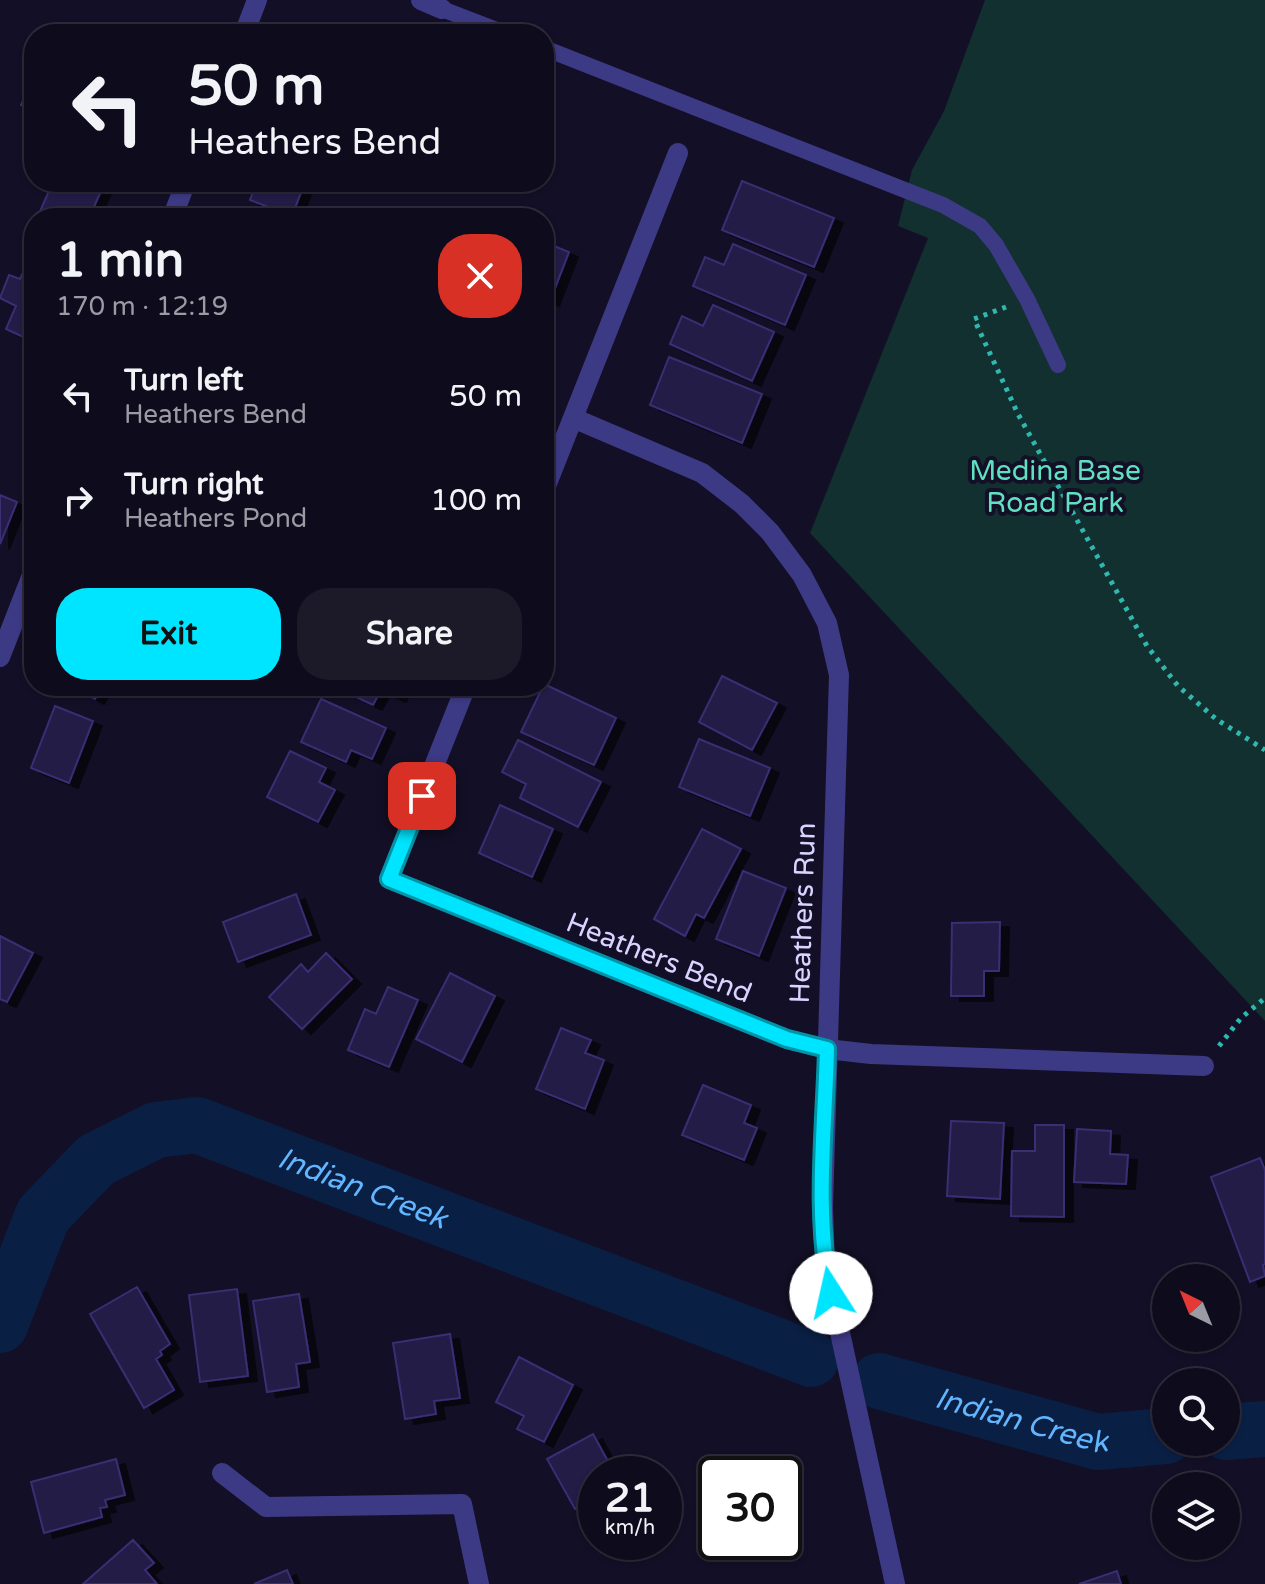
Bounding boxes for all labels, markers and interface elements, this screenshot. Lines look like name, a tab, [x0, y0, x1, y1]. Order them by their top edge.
text: 50 m	[188, 53, 324, 120]
icon: left	[56, 56, 160, 160]
text: Heathers Bend	[188, 121, 441, 164]
text: 1 min	[56, 232, 184, 290]
button: close	[438, 234, 522, 318]
text: 170 m · 12:19	[56, 291, 228, 322]
text: Turn left	[124, 362, 243, 399]
icon: left	[56, 374, 100, 418]
text: 50 m	[449, 378, 522, 415]
text: Heathers Bend	[124, 399, 307, 430]
park label: Medina Base Road Park	[969, 454, 1141, 520]
text: Turn right	[124, 466, 264, 503]
icon: right	[56, 478, 100, 522]
text: 100 m	[430, 482, 522, 519]
text: Heathers Pond	[124, 503, 307, 534]
button: Exit	[56, 588, 281, 680]
button: Share	[297, 588, 522, 680]
pin	[388, 762, 456, 830]
icon: arrive	[400, 774, 444, 818]
street label: Heathers Run	[783, 822, 823, 1004]
street label: Heathers Bend	[561, 905, 757, 1011]
water label: Indian Creek	[273, 1139, 455, 1238]
position arrow	[789, 1251, 873, 1335]
north arrow	[1152, 1264, 1240, 1352]
map controls	[1152, 1264, 1240, 1560]
button: search	[1152, 1368, 1240, 1456]
water label: Indian Creek	[931, 1379, 1112, 1461]
speed limit sign: 30	[698, 1456, 802, 1560]
button: layers	[1152, 1472, 1240, 1560]
text: 21	[605, 1474, 655, 1522]
text: km/h	[605, 1516, 655, 1540]

